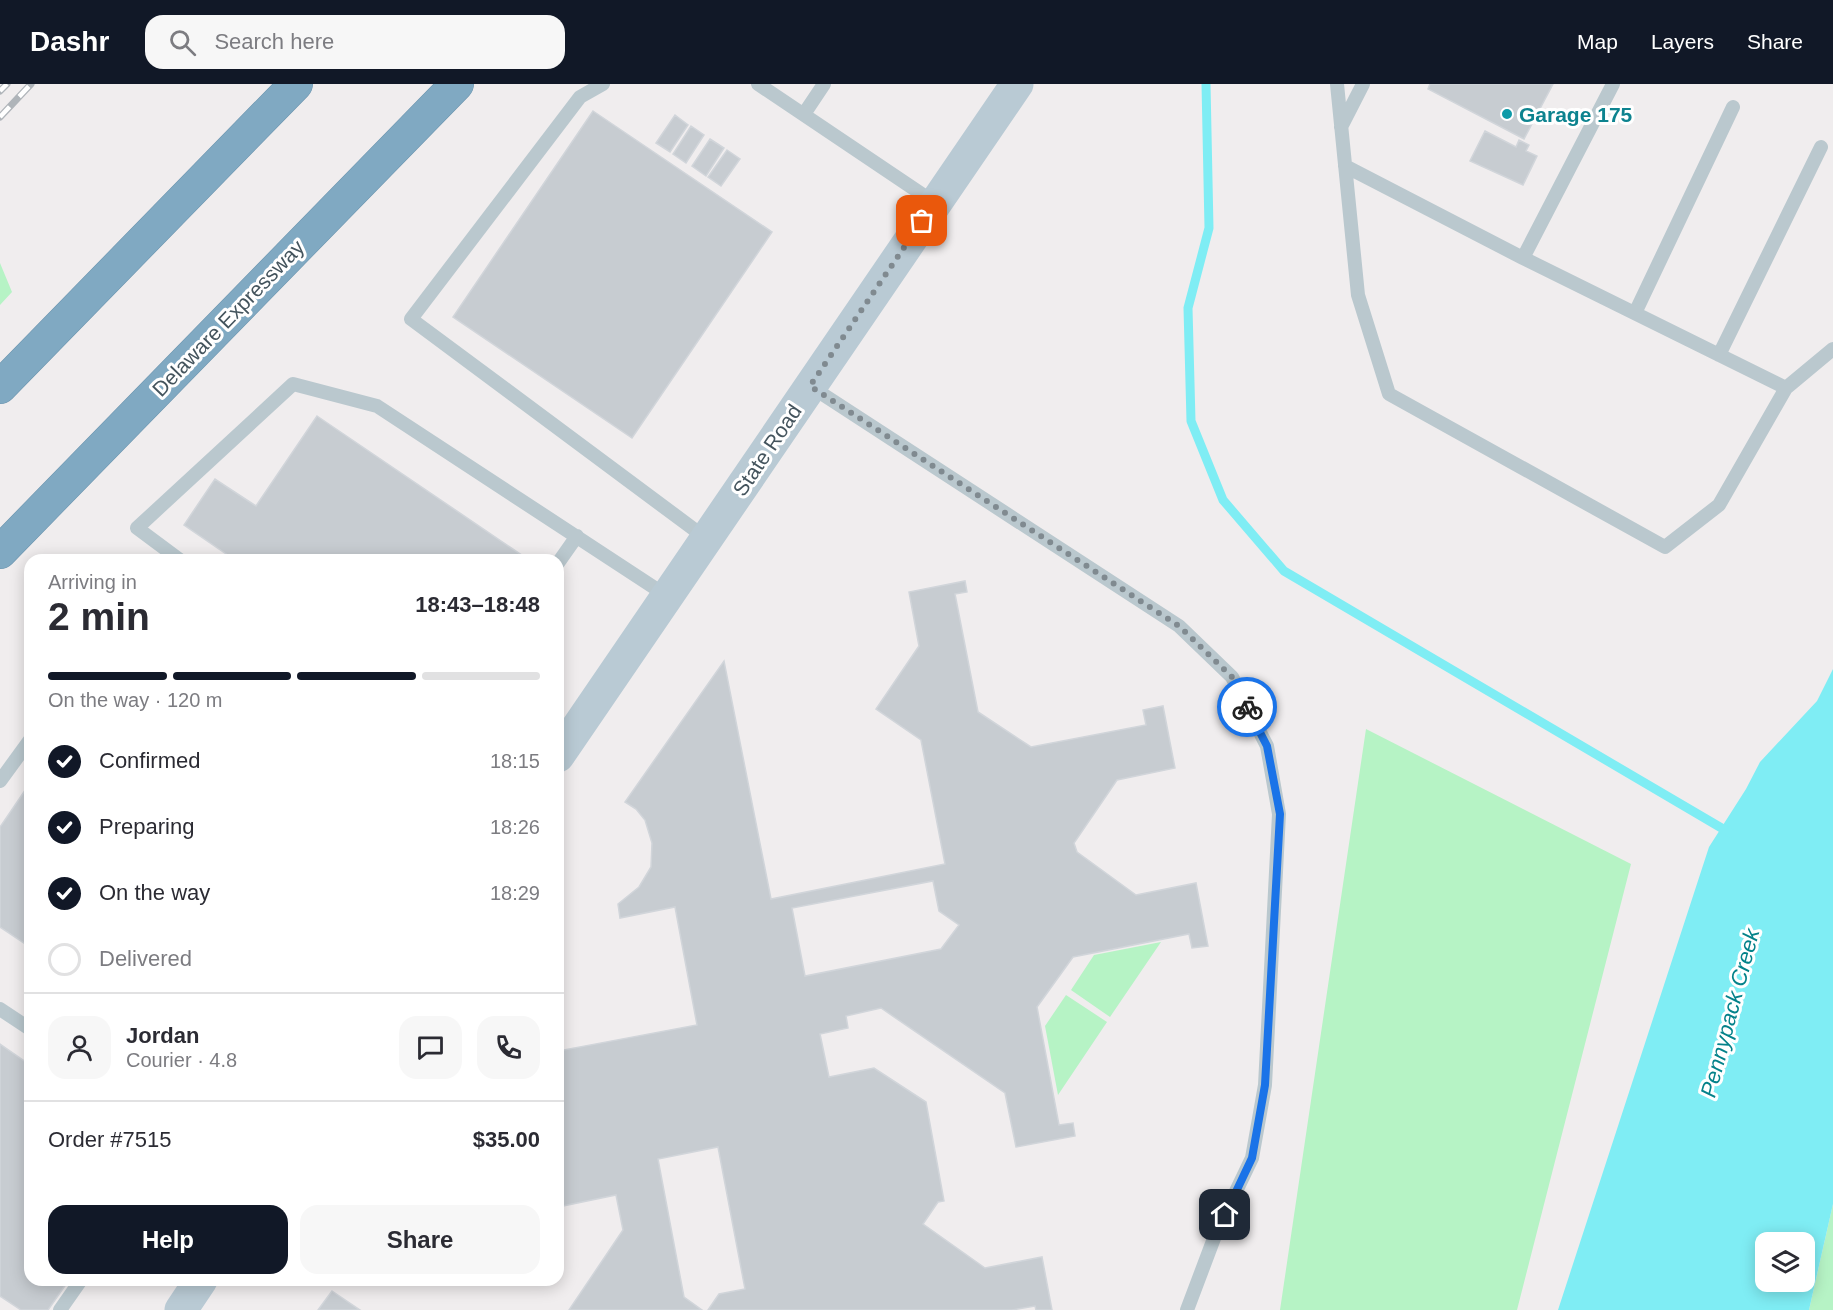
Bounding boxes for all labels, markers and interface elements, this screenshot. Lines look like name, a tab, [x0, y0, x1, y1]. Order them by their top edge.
search box	[145, 15, 565, 69]
text: Dashr	[30, 26, 109, 57]
icon: search	[166, 26, 199, 59]
text: Search here	[214, 29, 334, 54]
text: Map	[1577, 30, 1618, 53]
text: Layers	[1651, 30, 1714, 53]
text: Share	[1747, 30, 1803, 53]
place label: Garage 175	[1519, 103, 1633, 126]
marker: Garage 175	[1500, 107, 1514, 121]
pin	[896, 195, 947, 246]
icon: bag	[905, 204, 938, 237]
street label: Delaware Expressway	[148, 235, 309, 401]
street label: State Road	[728, 400, 806, 500]
text: Arriving in	[48, 571, 137, 593]
text: 18:43–18:48	[415, 592, 540, 617]
text: 2 min	[48, 595, 150, 638]
courier	[1217, 677, 1277, 737]
text: On the way · 120 m	[48, 689, 223, 711]
icon: bike	[1231, 691, 1264, 724]
icon: check	[48, 745, 81, 778]
text: Confirmed	[99, 748, 200, 773]
text: 18:15	[490, 750, 540, 772]
icon: check	[48, 811, 81, 844]
text: Preparing	[99, 814, 194, 839]
text: 18:26	[490, 816, 540, 838]
icon: check	[48, 877, 81, 910]
text: On the way	[99, 880, 210, 905]
text: 18:29	[490, 882, 540, 904]
water label: Pennypack Creek	[1695, 925, 1765, 1100]
text: Delivered	[99, 946, 192, 971]
button: person	[48, 1016, 111, 1079]
button: chat	[399, 1016, 462, 1079]
button: phone	[477, 1016, 540, 1079]
text: Jordan	[126, 1023, 199, 1048]
text: Courier · 4.8	[126, 1049, 237, 1071]
text: Order #7515	[48, 1127, 172, 1152]
text: $35.00	[473, 1127, 540, 1152]
pin	[1199, 1189, 1250, 1240]
icon: home	[1208, 1198, 1241, 1231]
button: Help	[48, 1205, 288, 1274]
button: Share	[300, 1205, 540, 1274]
map controls	[1755, 1232, 1815, 1292]
button: layers	[1755, 1232, 1815, 1292]

